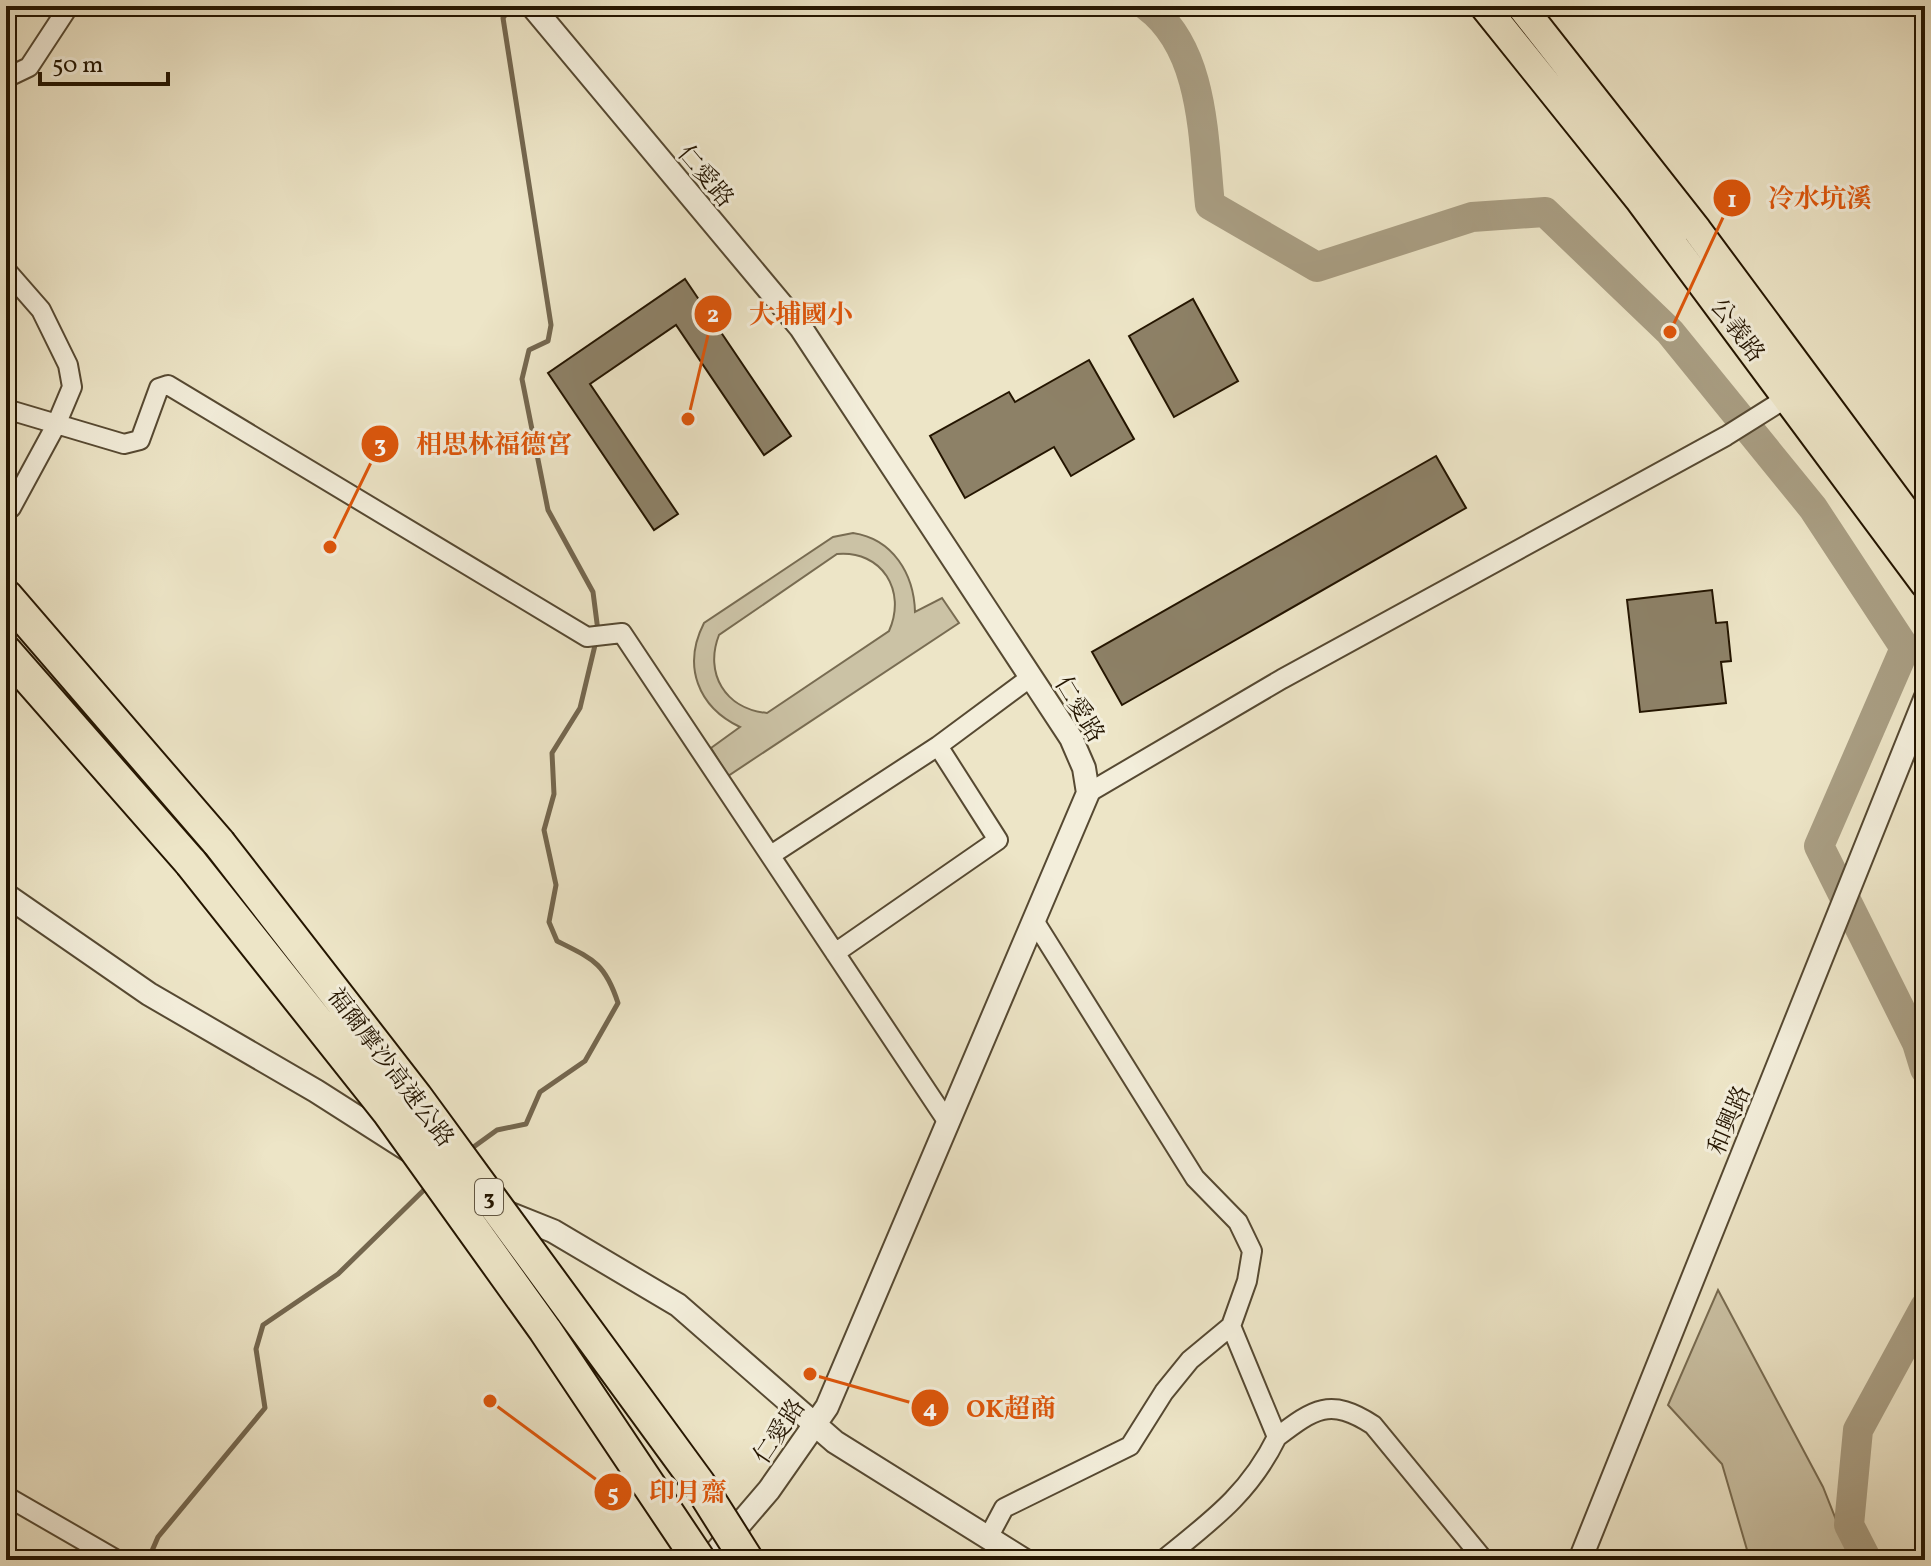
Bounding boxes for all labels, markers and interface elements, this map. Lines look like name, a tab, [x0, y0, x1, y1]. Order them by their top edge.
scale bar	[40, 36, 168, 86]
text: 50 m	[52, 49, 104, 83]
street label: 仁愛路	[668, 139, 741, 216]
callout: 冷水坑溪	[1712, 173, 1888, 223]
text: 冷水坑溪	[1768, 182, 1872, 218]
text: 1	[1727, 184, 1737, 218]
callout: 大埔國小	[693, 289, 869, 339]
street label: 公義路	[1701, 292, 1772, 370]
text: 大埔國小	[749, 298, 853, 334]
text: 2	[707, 299, 719, 333]
callout: 相思林福德宮	[360, 419, 588, 469]
text: 相思林福德宮	[416, 428, 572, 464]
text: 3	[374, 429, 386, 463]
street label: 仁愛路	[1045, 670, 1111, 750]
street label: 福爾摩沙高速公路	[318, 981, 461, 1155]
street label: 和興路	[1701, 1081, 1761, 1161]
road number: 3	[475, 1179, 503, 1215]
callout: OK超商	[910, 1383, 1072, 1433]
text: OK超商	[966, 1392, 1056, 1428]
street label: 仁愛路	[746, 1393, 815, 1471]
text: 4	[923, 1393, 937, 1427]
callout: 印月齋	[593, 1467, 743, 1517]
text: 印月齋	[649, 1476, 727, 1512]
text: 5	[607, 1478, 619, 1512]

